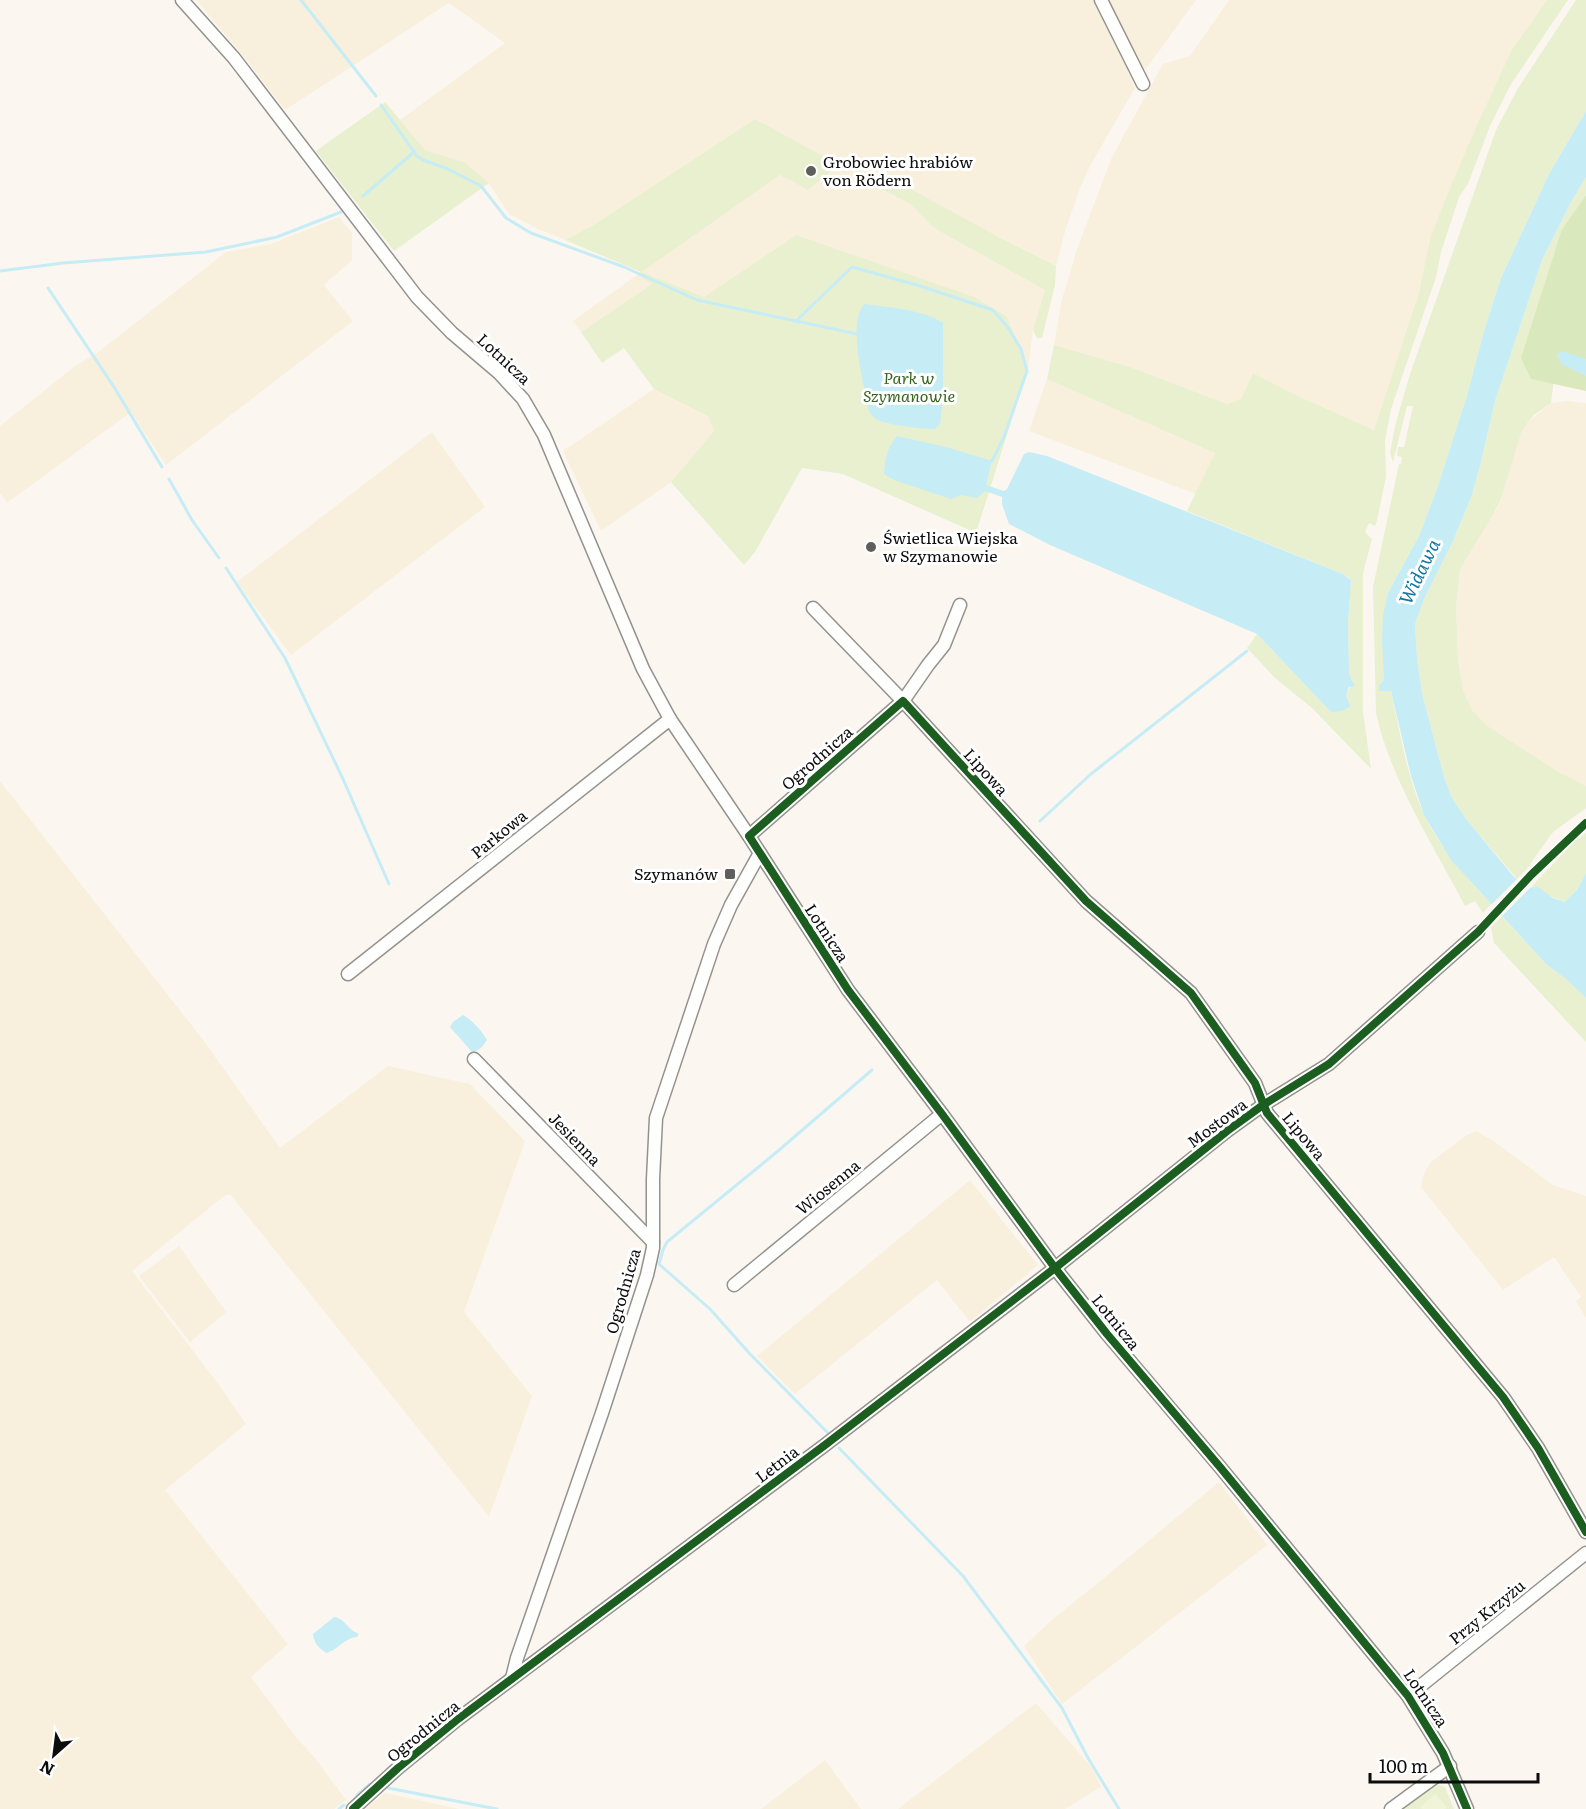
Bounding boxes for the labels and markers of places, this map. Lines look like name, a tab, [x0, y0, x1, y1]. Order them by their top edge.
place label: Grobowiec hrabiów von Rödern	[823, 149, 973, 191]
marker: Grobowiec hrabiów von Rödern	[804, 164, 818, 178]
place label: Świetlica Wiejska w Szymanowie	[883, 525, 1018, 567]
marker: Świetlica Wiejska w Szymanowie	[864, 540, 878, 554]
place label: Szymanów	[634, 861, 718, 885]
marker: Szymanów	[723, 867, 737, 881]

